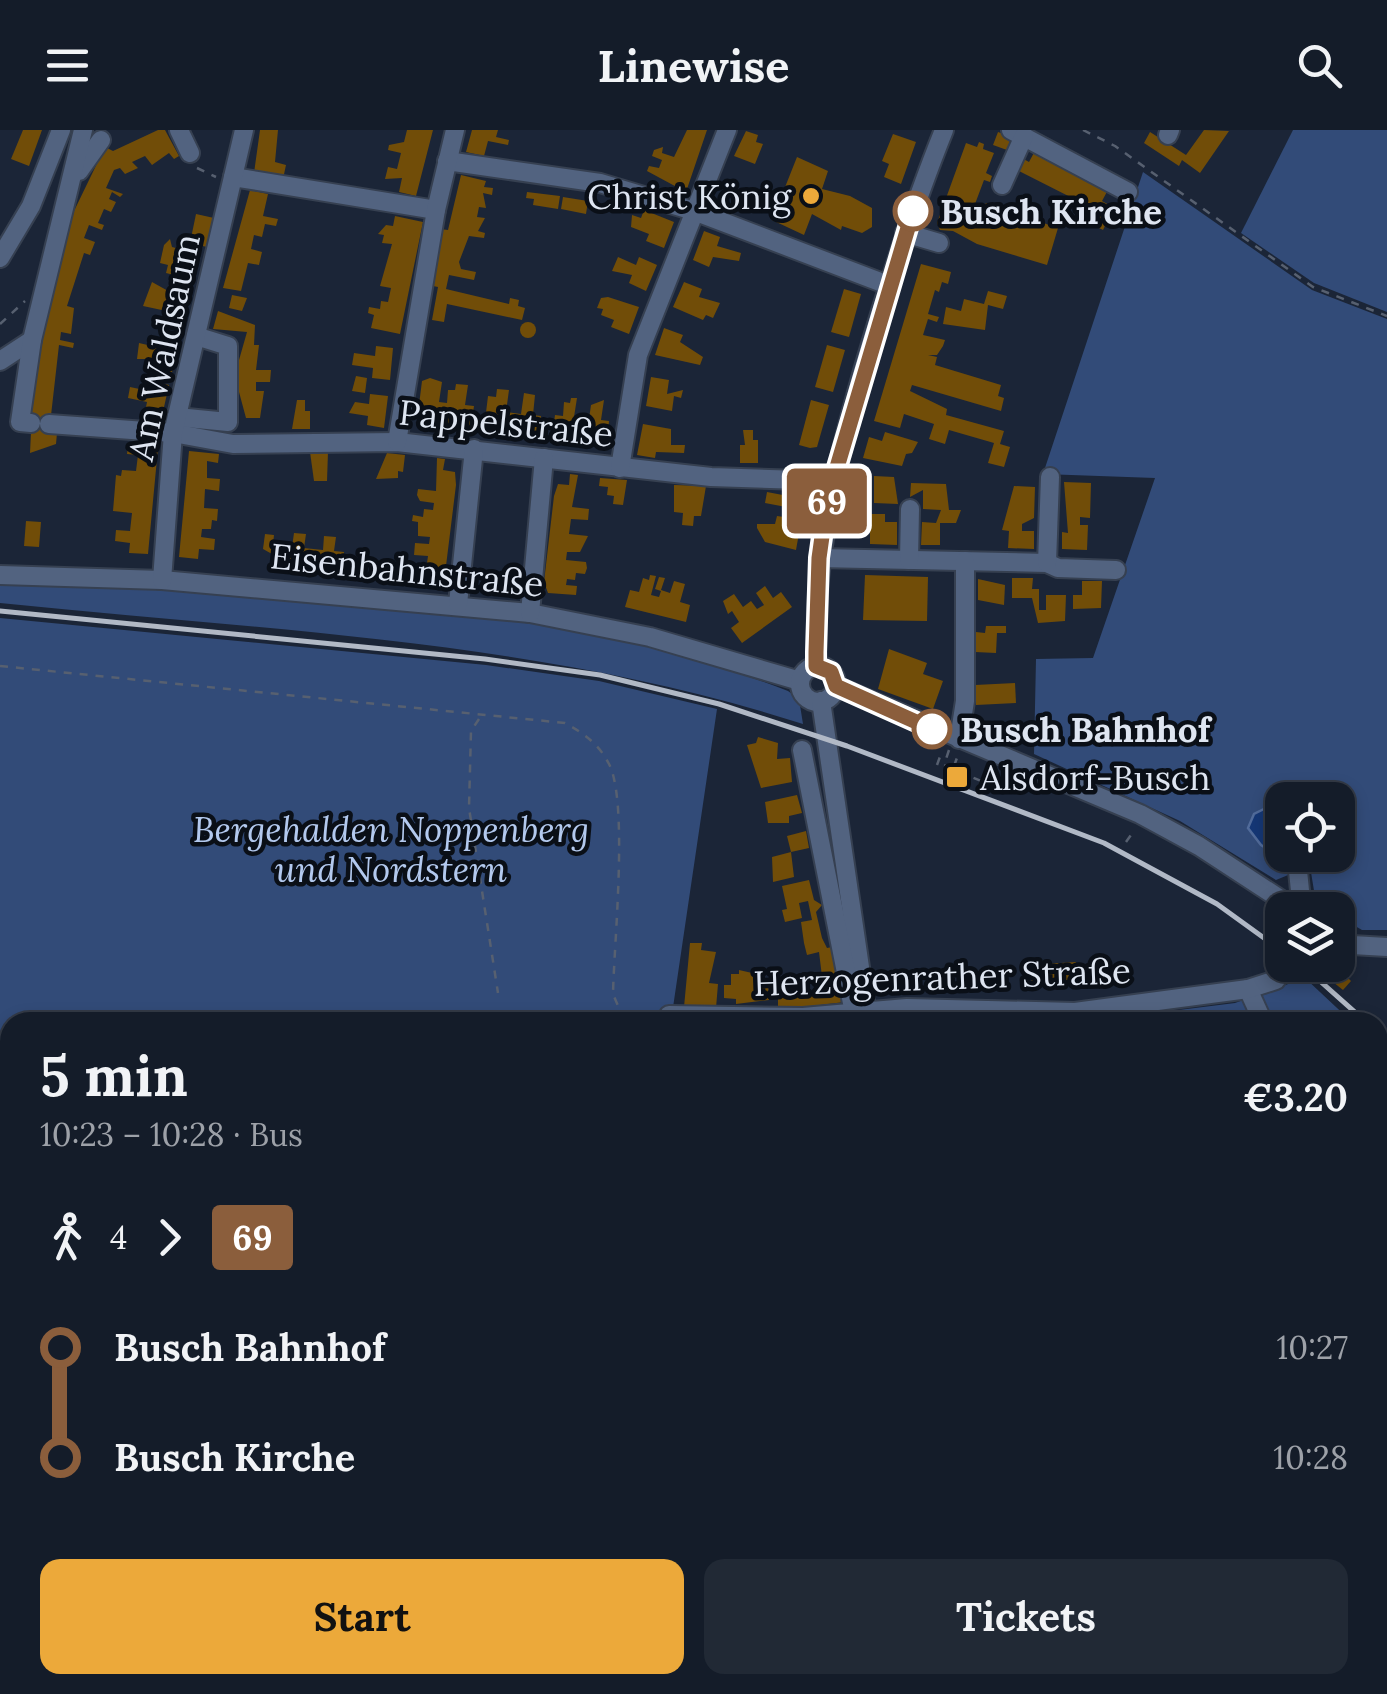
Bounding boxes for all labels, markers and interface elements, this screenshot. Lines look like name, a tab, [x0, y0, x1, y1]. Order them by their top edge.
text: Linewise	[597, 37, 790, 94]
icon: menu	[40, 38, 95, 93]
icon: search	[1292, 38, 1347, 93]
place label: Christ König	[587, 174, 792, 219]
marker: Christ König	[800, 185, 822, 207]
place label: Busch Kirche	[940, 189, 1162, 234]
marker: Busch Kirche	[894, 192, 932, 230]
street label: Am Waldsaum	[118, 230, 210, 465]
street label: Pappelstraße	[397, 389, 615, 457]
line badge: 69	[782, 468, 872, 534]
text: 69	[807, 479, 847, 524]
street label: Eisenbahnstraße	[268, 533, 546, 607]
place label: Busch Bahnhof	[960, 707, 1212, 752]
marker: Busch Bahnhof	[913, 710, 951, 748]
place label: Alsdorf-Busch	[979, 755, 1210, 800]
marker: Alsdorf-Busch	[944, 764, 970, 790]
map controls	[1265, 782, 1355, 982]
button: locate	[1265, 782, 1355, 872]
park label: Bergehalden Noppenberg und Nordstern	[193, 807, 589, 892]
button: layers	[1265, 892, 1355, 982]
street label: Herzogenrather Straße	[752, 948, 1132, 1006]
text: 5 min	[40, 1041, 188, 1111]
text: €3.20	[1243, 1073, 1348, 1121]
text: 10:23 – 10:28 · Bus	[40, 1114, 303, 1155]
icon: walk	[40, 1210, 95, 1265]
icon: forward	[142, 1210, 197, 1265]
text: 69	[232, 1215, 273, 1260]
text: 4	[110, 1217, 127, 1258]
text: Busch Bahnhof	[114, 1323, 386, 1371]
text: 10:27	[1277, 1327, 1348, 1368]
text: Busch Kirche	[114, 1433, 355, 1481]
text: 10:28	[1273, 1437, 1348, 1478]
button: Start	[40, 1559, 684, 1674]
button: Tickets	[704, 1559, 1348, 1674]

